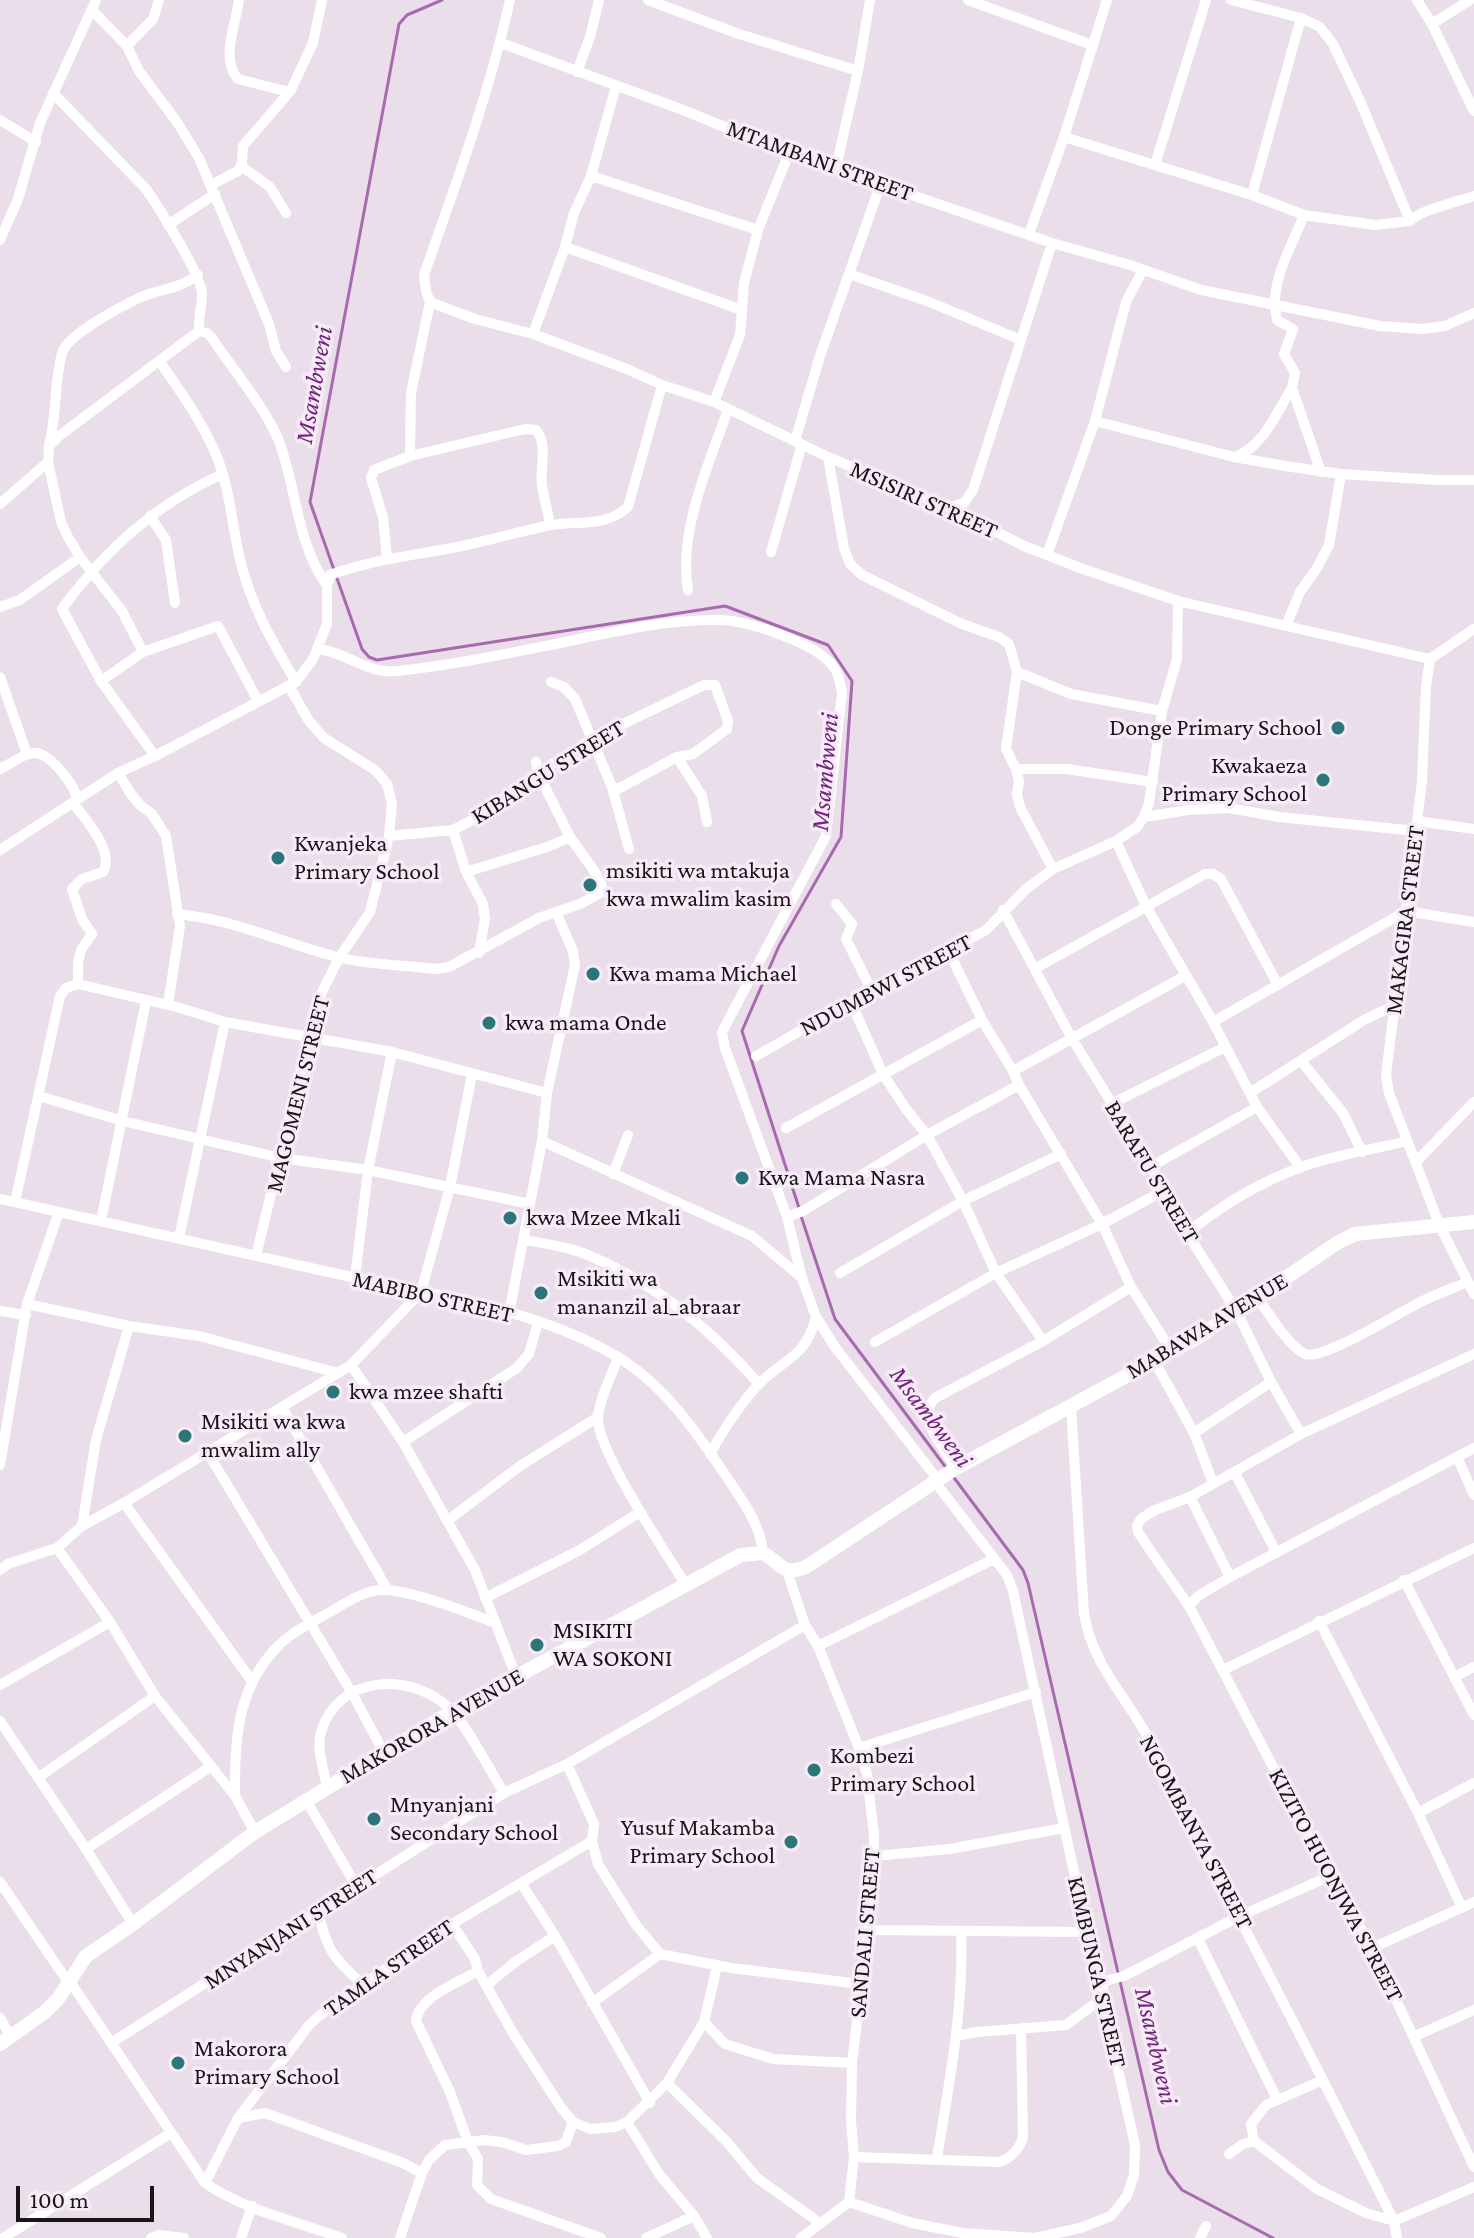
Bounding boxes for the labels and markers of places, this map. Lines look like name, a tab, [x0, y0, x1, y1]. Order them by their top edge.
place label: Donge Primary School	[1109, 714, 1322, 742]
marker: Donge Primary School	[1329, 719, 1347, 737]
place label: Kwakaeza Primary School	[1162, 752, 1307, 808]
marker: Kwakaeza Primary School	[1314, 771, 1332, 789]
place label: Kwanjeka Primary School	[294, 830, 439, 886]
marker: Kwanjeka Primary School	[269, 849, 287, 867]
place label: msikiti wa mtakuja kwa mwalim kasim	[606, 857, 792, 913]
marker: msikiti wa mtakuja kwa mwalim kasim	[581, 876, 599, 894]
place label: Kwa mama Michael	[609, 960, 797, 988]
marker: Kwa mama Michael	[584, 965, 602, 983]
place label: kwa mama Onde	[505, 1009, 667, 1037]
marker: kwa mama Onde	[480, 1014, 498, 1032]
place label: Kwa Mama Nasra	[758, 1164, 925, 1192]
marker: Kwa Mama Nasra	[733, 1169, 751, 1187]
place label: kwa Mzee Mkali	[526, 1204, 681, 1232]
marker: kwa Mzee Mkali	[501, 1209, 519, 1227]
place label: Msikiti wa mananzil al_abraar	[557, 1265, 741, 1321]
marker: Msikiti wa mananzil al_abraar	[532, 1284, 550, 1302]
place label: kwa mzee shafti	[349, 1378, 503, 1406]
marker: kwa mzee shafti	[324, 1383, 342, 1401]
place label: Msikiti wa kwa mwalim ally	[201, 1408, 346, 1464]
marker: Msikiti wa kwa mwalim ally	[176, 1427, 194, 1445]
place label: MSIKITI WA SOKONI	[553, 1617, 672, 1673]
marker: MSIKITI WA SOKONI	[528, 1636, 546, 1654]
place label: Kombezi Primary School	[830, 1742, 975, 1798]
marker: Kombezi Primary School	[805, 1761, 823, 1779]
place label: Mnyanjani Secondary School	[390, 1791, 558, 1847]
marker: Mnyanjani Secondary School	[365, 1810, 383, 1828]
place label: Yusuf Makamba Primary School	[621, 1814, 775, 1870]
marker: Yusuf Makamba Primary School	[782, 1833, 800, 1851]
place label: Makorora Primary School	[194, 2035, 339, 2091]
marker: Makorora Primary School	[169, 2054, 187, 2072]

